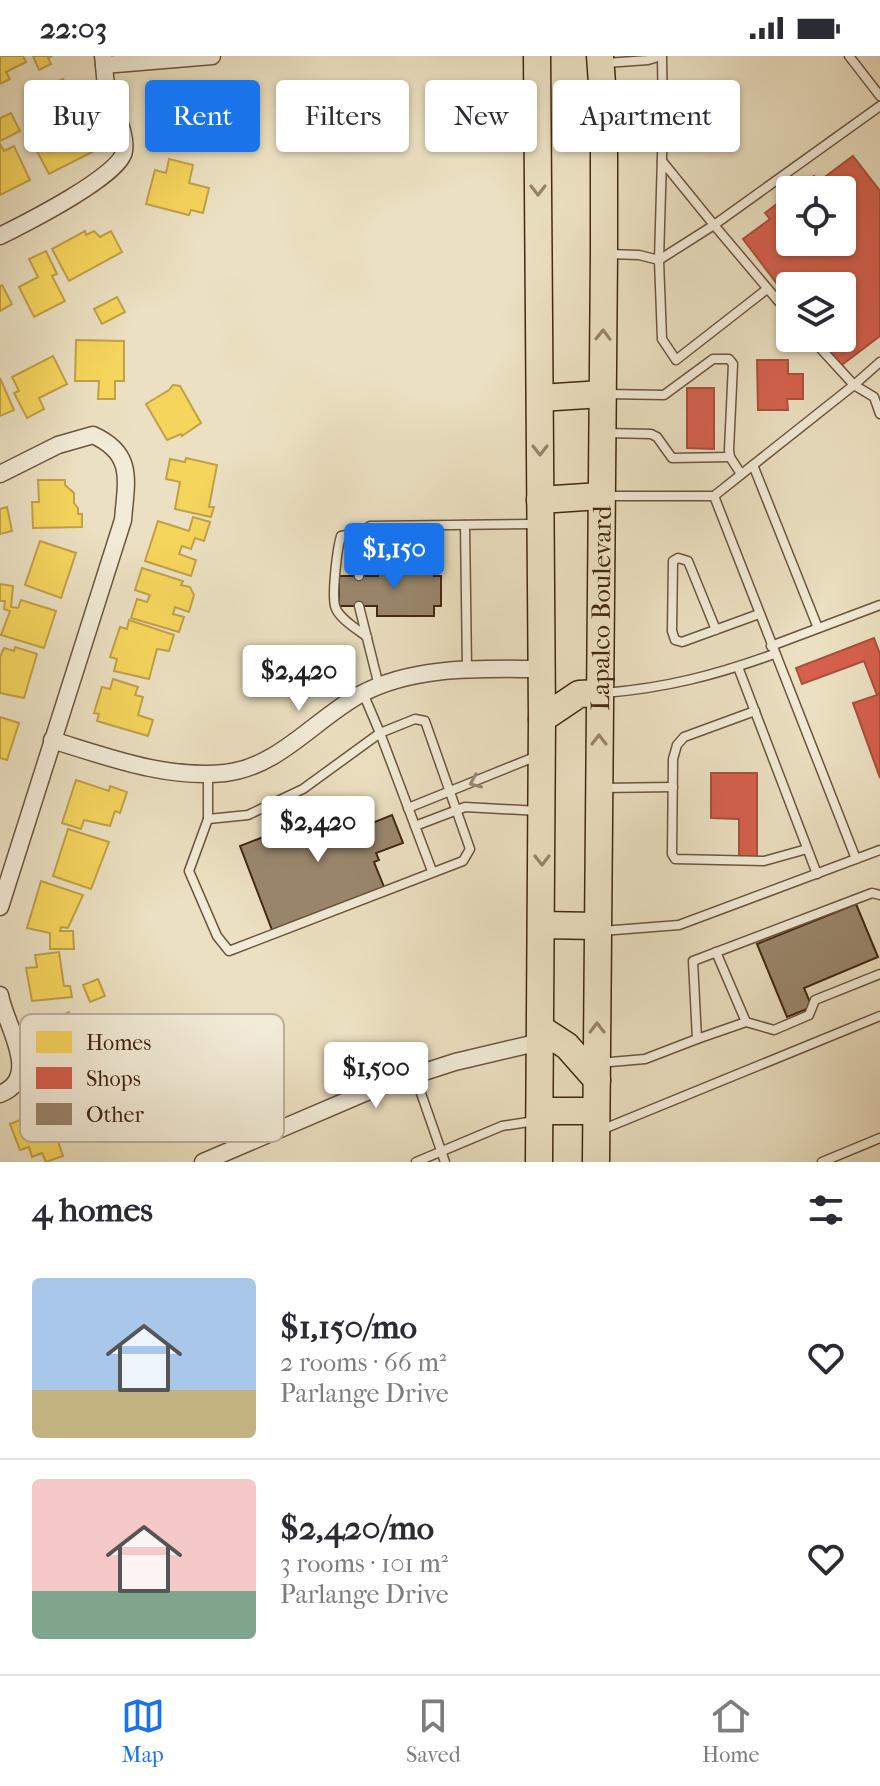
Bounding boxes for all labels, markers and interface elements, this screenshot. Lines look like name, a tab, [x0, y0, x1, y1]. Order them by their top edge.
text: 22:03	[40, 11, 107, 46]
chip: Buy	[24, 80, 129, 152]
chip: Rent	[145, 80, 260, 152]
chip: Filters	[276, 80, 409, 152]
chip: New	[425, 80, 537, 152]
chip: Apartment	[553, 80, 740, 152]
map controls	[776, 176, 856, 352]
button: locate	[776, 176, 856, 256]
one-way arrow	[530, 184, 547, 197]
button: layers	[776, 272, 856, 352]
one-way arrow	[594, 328, 611, 341]
one-way arrow	[531, 444, 549, 457]
street label: Lapalco Boulevard	[585, 504, 618, 711]
pin: $1,150	[329, 523, 459, 591]
text: $1,150	[362, 533, 426, 564]
pin: $2,420	[234, 645, 364, 713]
text: $2,420	[261, 655, 337, 686]
one-way arrow	[590, 733, 608, 746]
one-way arrow	[469, 772, 483, 788]
pin: $2,420	[253, 796, 383, 864]
text: $2,420	[280, 806, 356, 837]
one-way arrow	[533, 854, 551, 867]
legend	[20, 1014, 284, 1142]
one-way arrow	[588, 1021, 606, 1034]
text: Homes	[86, 1030, 151, 1056]
pin: $1,500	[311, 1042, 441, 1110]
text: $1,500	[342, 1052, 410, 1083]
text: Shops	[86, 1066, 141, 1092]
text: Other	[86, 1102, 144, 1128]
icon: filters	[804, 1188, 848, 1232]
text: 4 homes	[32, 1190, 153, 1230]
text: $1,150/mo	[280, 1307, 417, 1347]
icon: home	[96, 1310, 192, 1406]
icon: heart	[804, 1336, 848, 1380]
text: 2 rooms · 66 m²	[280, 1347, 446, 1378]
text: Parlange Drive	[280, 1378, 449, 1409]
text: $2,420/mo	[280, 1508, 434, 1548]
icon: home	[96, 1511, 192, 1607]
icon: heart	[804, 1537, 848, 1581]
text: 3 rooms · 101 m²	[280, 1548, 448, 1579]
text: Parlange Drive	[280, 1579, 449, 1610]
tab: Map	[121, 1694, 165, 1768]
tab: Saved	[406, 1694, 461, 1768]
tab: Home	[702, 1694, 759, 1768]

